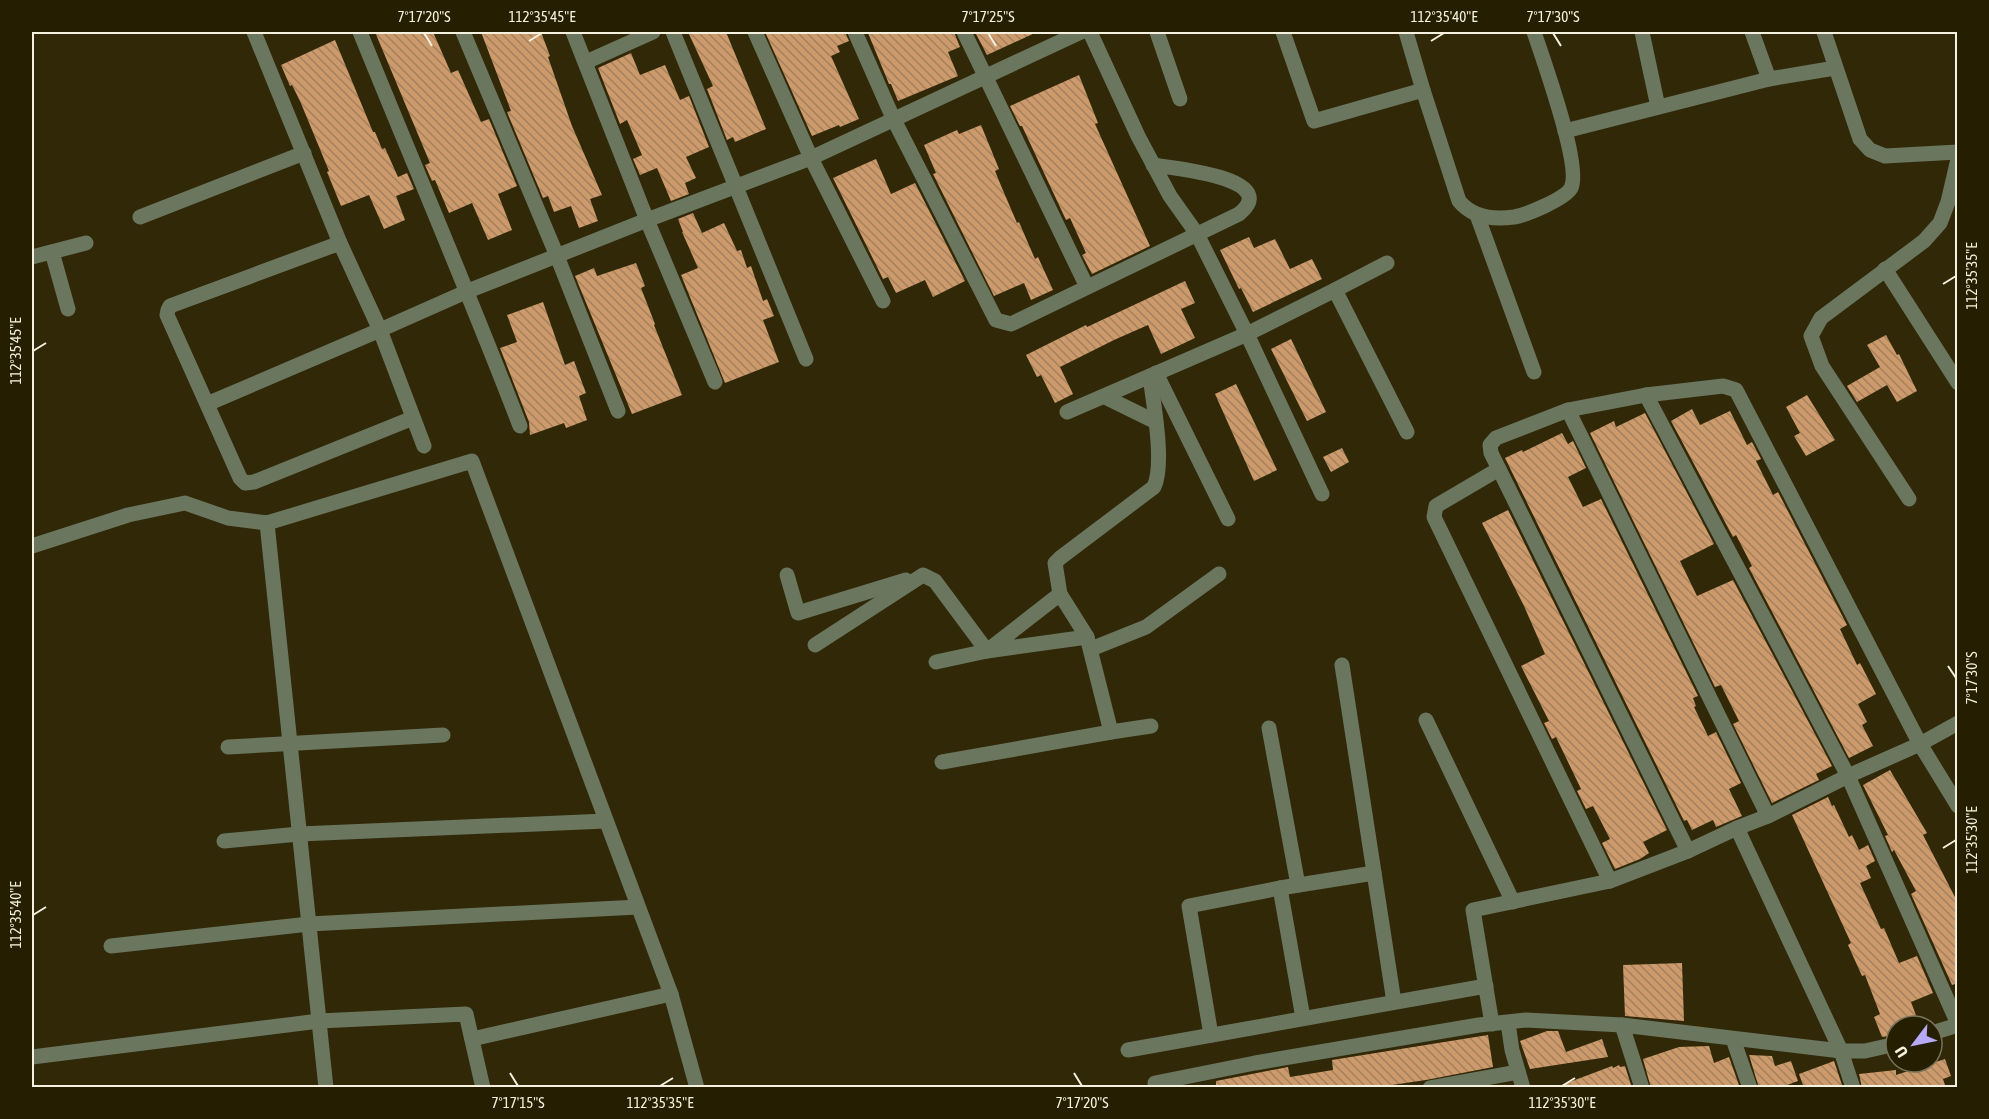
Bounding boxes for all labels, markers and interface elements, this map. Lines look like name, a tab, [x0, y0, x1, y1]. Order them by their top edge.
text: 7°17'20"S	[397, 8, 451, 25]
text: 112°35'45"E	[508, 8, 576, 25]
text: 7°17'25"S	[961, 8, 1015, 25]
text: 112°35'40"E	[1410, 8, 1478, 25]
text: 7°17'30"S	[1526, 8, 1580, 25]
text: 112°35'35"E	[1963, 242, 1980, 310]
text: 112°35'45"E	[7, 317, 24, 385]
text: 7°17'30"S	[1963, 651, 1980, 705]
text: 112°35'30"E	[1963, 806, 1980, 874]
text: 112°35'40"E	[7, 881, 24, 949]
north arrow	[1884, 1014, 1944, 1074]
text: U	[1891, 1043, 1911, 1061]
text: 7°17'15"S	[491, 1094, 545, 1111]
text: 112°35'35"E	[626, 1094, 694, 1111]
text: 7°17'20"S	[1055, 1094, 1109, 1111]
text: 112°35'30"E	[1528, 1094, 1596, 1111]

